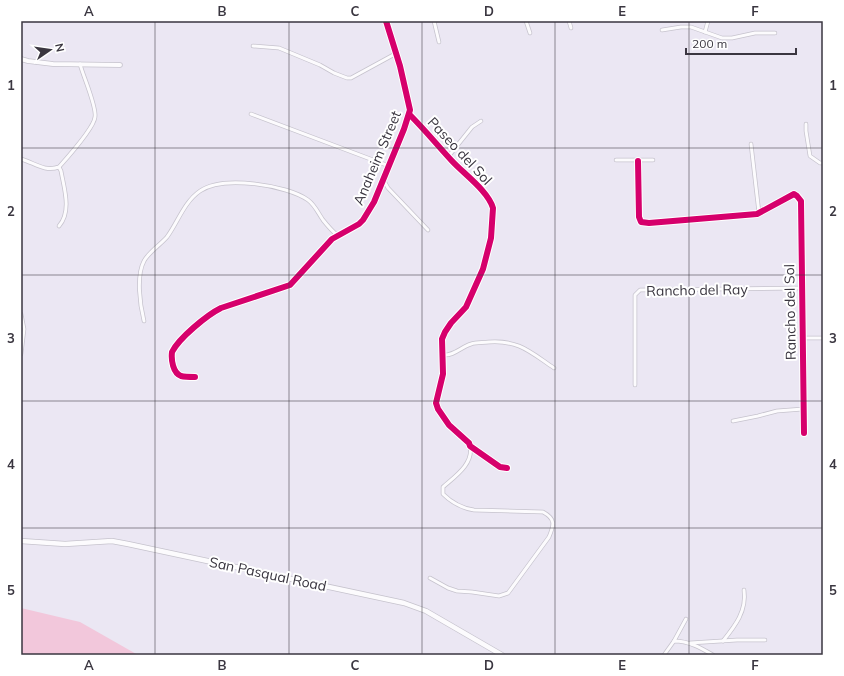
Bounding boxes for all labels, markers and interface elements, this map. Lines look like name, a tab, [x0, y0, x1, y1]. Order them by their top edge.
text: A	[84, 3, 94, 19]
text: B	[218, 3, 227, 19]
text: C	[351, 3, 360, 19]
text: D	[484, 3, 494, 19]
text: E	[618, 3, 626, 19]
text: F	[751, 3, 759, 19]
north arrow	[30, 30, 70, 70]
scale bar	[686, 30, 796, 56]
text: 200 m	[692, 36, 727, 51]
text: N	[52, 42, 67, 53]
text: 1	[7, 77, 15, 93]
text: 1	[829, 77, 837, 93]
street label: Anaheim Street	[349, 108, 405, 208]
street label: Paseo del Sol	[424, 113, 496, 189]
text: 2	[7, 203, 15, 219]
text: 2	[829, 203, 837, 219]
street label: Rancho del Sol	[780, 264, 800, 360]
street label: Rancho del Ray	[646, 280, 748, 300]
text: 3	[7, 330, 15, 346]
text: 3	[829, 330, 837, 346]
text: 4	[7, 456, 15, 472]
text: 4	[829, 456, 837, 472]
street label: San Pasqual Road	[208, 553, 328, 595]
text: 5	[7, 582, 15, 598]
text: 5	[829, 582, 837, 598]
text: A	[84, 657, 94, 673]
text: B	[218, 657, 227, 673]
text: C	[351, 657, 360, 673]
text: D	[484, 657, 494, 673]
text: E	[618, 657, 626, 673]
text: F	[751, 657, 759, 673]

